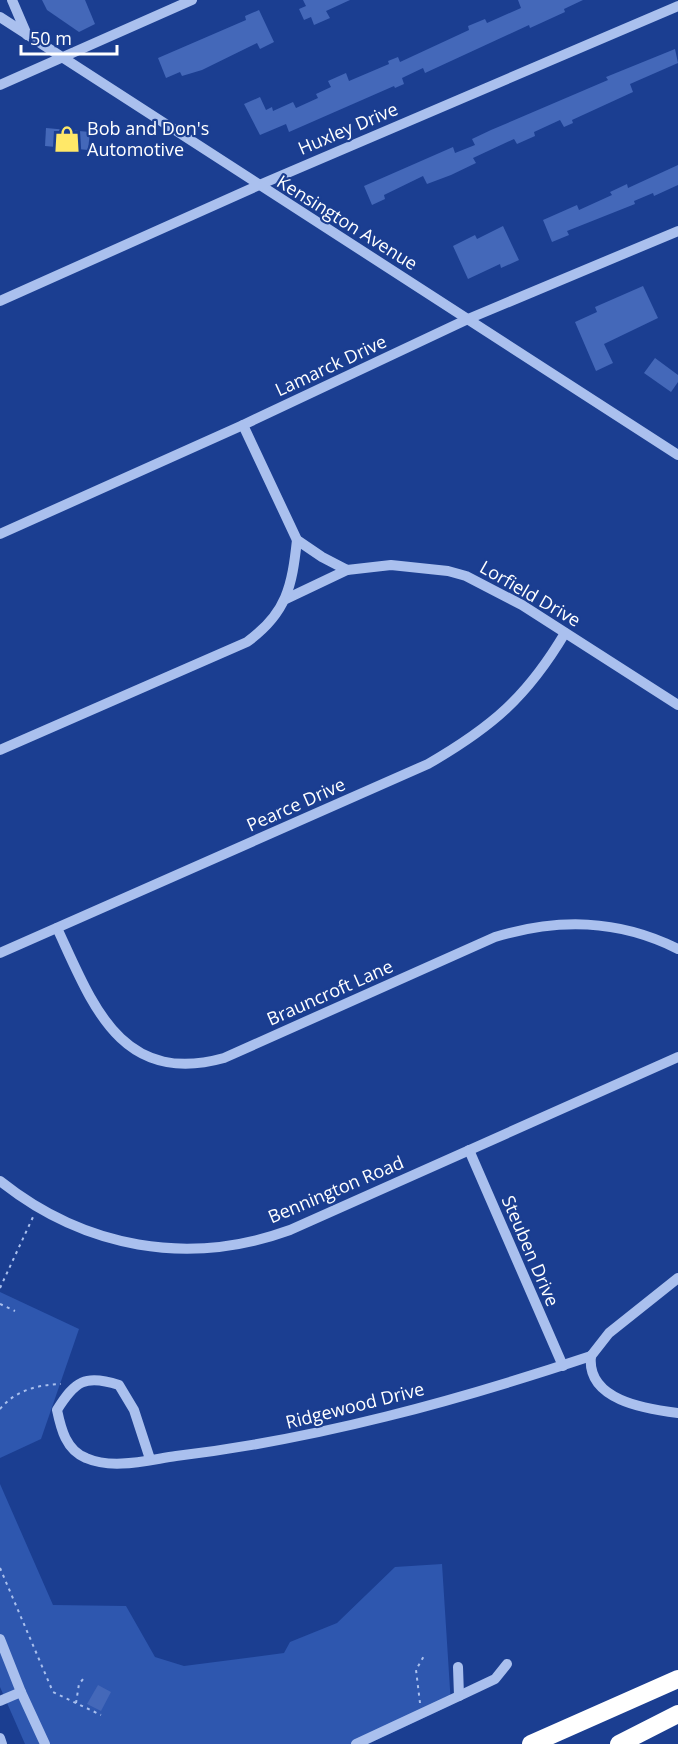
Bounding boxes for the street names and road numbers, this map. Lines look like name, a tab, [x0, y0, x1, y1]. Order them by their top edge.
street label: Huxley Drive	[294, 96, 401, 160]
street label: Kensington Avenue	[273, 169, 422, 275]
street label: Lamarck Drive	[271, 329, 390, 401]
street label: Lorfield Drive	[476, 555, 585, 632]
street label: Pearce Drive	[242, 772, 349, 837]
street label: Brauncroft Lane	[263, 954, 396, 1031]
street label: Bennington Road	[264, 1150, 407, 1228]
street label: Steuben Drive	[497, 1191, 565, 1310]
street label: Ridgewood Drive	[283, 1376, 427, 1434]

